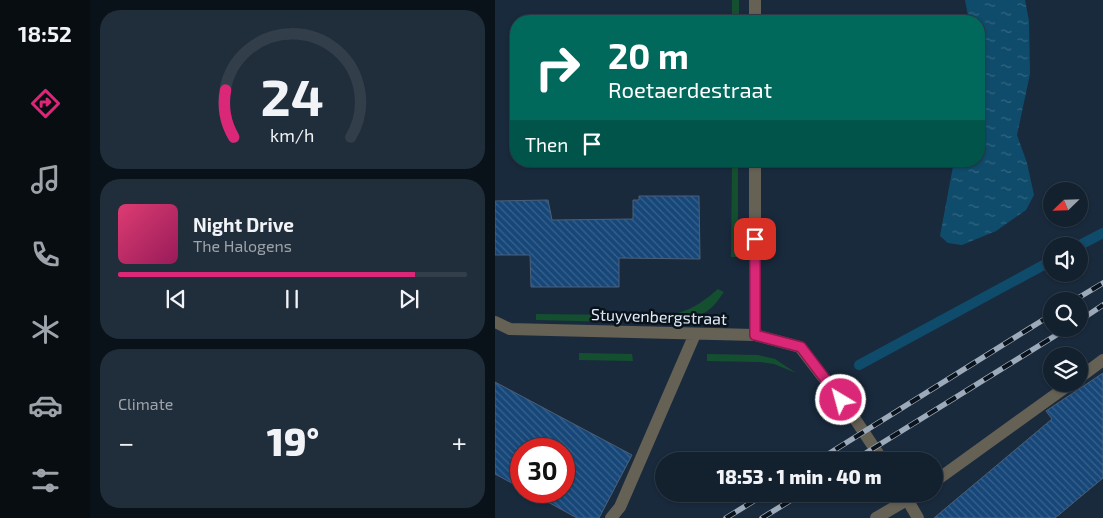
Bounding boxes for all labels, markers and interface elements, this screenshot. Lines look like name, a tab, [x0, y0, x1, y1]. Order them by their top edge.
text: 18:52	[18, 20, 72, 46]
text: 20 m	[608, 34, 689, 76]
icon: right	[525, 35, 590, 100]
text: 24	[261, 64, 324, 126]
text: Roetaerdestraat	[608, 76, 772, 102]
icon: directions	[28, 86, 63, 121]
text: km/h	[270, 124, 315, 146]
icon: arrive	[578, 130, 606, 158]
text: Then	[525, 133, 568, 156]
icon: music	[28, 162, 63, 197]
north arrow	[1043, 182, 1087, 228]
map controls	[1043, 182, 1088, 392]
text: Night Drive	[193, 213, 294, 236]
pin	[734, 218, 776, 260]
icon: arrive	[741, 225, 769, 253]
text: The Halogens	[193, 236, 292, 255]
icon: phone	[28, 237, 63, 272]
button: sound	[1043, 237, 1088, 282]
icon: previous	[162, 285, 190, 313]
icon: pause	[278, 285, 306, 313]
icon: next	[395, 285, 423, 313]
button: search	[1043, 292, 1088, 337]
street label: Stuyvenbergstraat	[591, 304, 727, 328]
icon: climate	[28, 312, 63, 347]
button: layers	[1043, 347, 1088, 392]
position arrow	[814, 373, 866, 425]
icon: car	[28, 388, 63, 423]
text: Climate	[118, 394, 173, 413]
text: 19°	[267, 418, 319, 464]
text: −	[118, 425, 134, 459]
text: +	[452, 425, 467, 459]
speed limit sign: 30	[510, 438, 575, 503]
icon: filters	[28, 463, 63, 498]
text: 18:53 · 1 min · 40 m	[716, 465, 882, 488]

